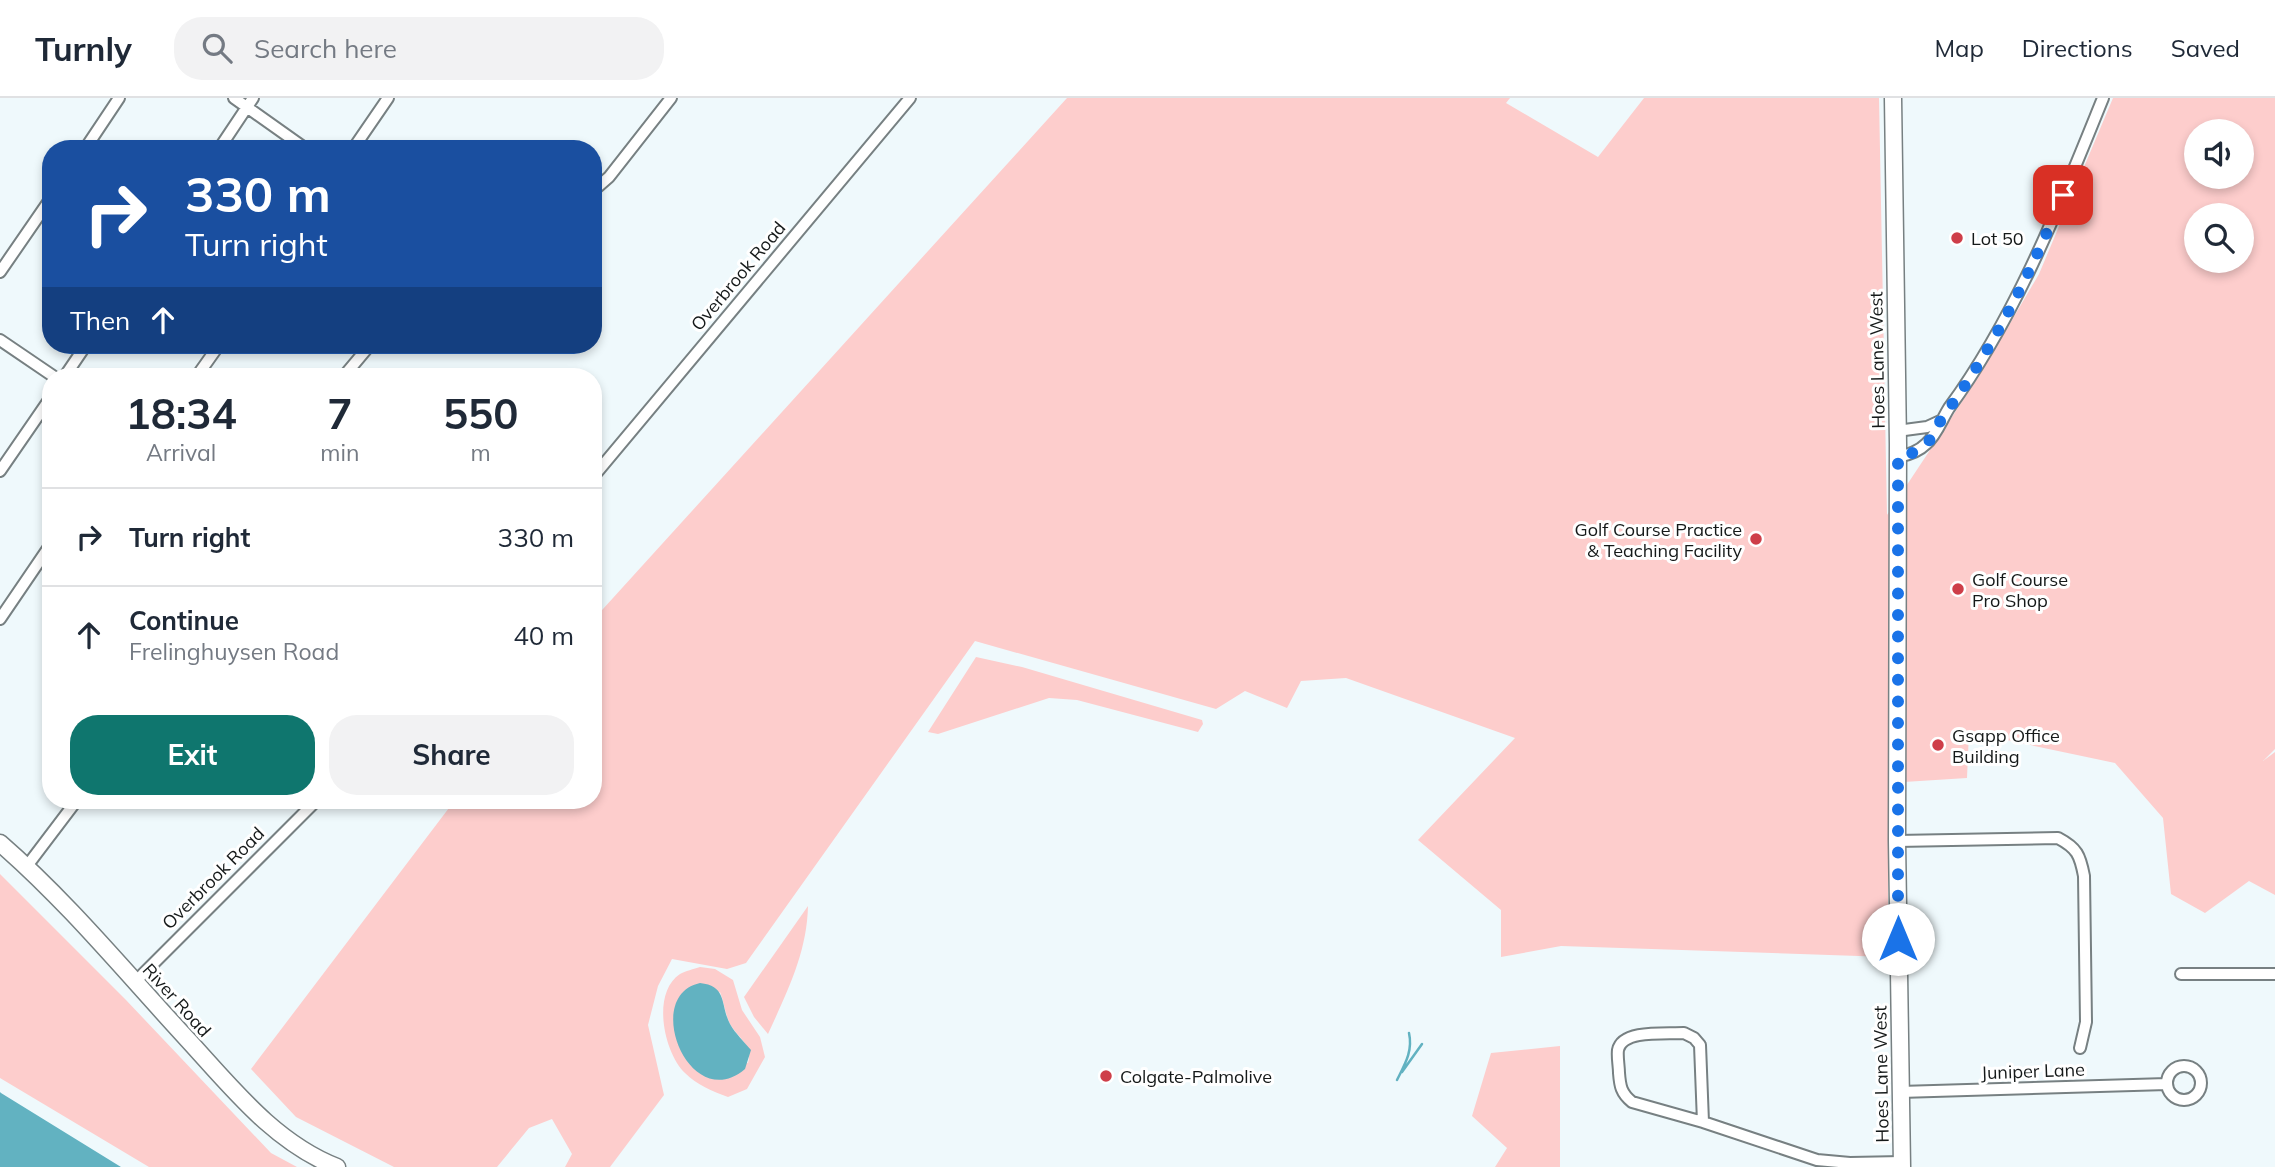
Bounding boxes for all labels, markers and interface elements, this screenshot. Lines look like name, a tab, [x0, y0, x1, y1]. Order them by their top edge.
search box	[174, 17, 664, 80]
text: Turnly	[35, 28, 132, 69]
icon: search	[198, 29, 236, 67]
text: Search here	[254, 32, 397, 65]
text: Map	[1934, 33, 1984, 63]
text: Directions	[2022, 33, 2133, 63]
text: Saved	[2171, 33, 2240, 63]
map controls	[2184, 119, 2254, 273]
button: sound	[2184, 119, 2254, 189]
text: 330 m	[185, 163, 331, 224]
pin	[2033, 165, 2093, 225]
icon: right	[70, 168, 161, 259]
icon: arrive	[2044, 176, 2082, 214]
button: search	[2184, 203, 2254, 273]
street label: Overbrook Road	[686, 217, 790, 335]
text: Turn right	[185, 224, 328, 264]
place label: Lot 50	[1971, 227, 2024, 250]
marker: Lot 50	[1949, 230, 1965, 246]
street label: Hoes Lane West	[1864, 291, 1890, 429]
icon: ahead	[144, 301, 182, 339]
text: Then	[70, 304, 130, 337]
text: 18:34	[126, 387, 237, 440]
text: 7	[327, 387, 352, 440]
text: 550	[443, 387, 518, 440]
text: Arrival	[146, 438, 216, 467]
text: min	[320, 438, 359, 467]
text: m	[471, 438, 491, 467]
icon: right	[70, 518, 108, 556]
place label: Golf Course Practice & Teaching Facility	[1574, 518, 1742, 562]
text: Turn right	[129, 521, 250, 554]
text: 330 m	[498, 521, 574, 554]
marker: Golf Course Practice & Teaching Facility	[1748, 531, 1764, 547]
place label: Golf Course Pro Shop	[1972, 568, 2068, 612]
marker: Golf Course Pro Shop	[1950, 581, 1966, 597]
text: Continue	[129, 604, 239, 637]
icon: ahead	[70, 616, 108, 654]
text: 40 m	[513, 619, 574, 652]
text: Frelinghuysen Road	[129, 637, 339, 666]
button: Exit	[70, 715, 315, 795]
button: Share	[329, 715, 574, 795]
place label: Gsapp Office Building	[1952, 724, 2060, 768]
marker: Gsapp Office Building	[1930, 737, 1946, 753]
street label: Overbrook Road	[157, 822, 269, 934]
position arrow	[1861, 902, 1935, 976]
street label: River Road	[138, 958, 216, 1042]
street label: Hoes Lane West	[1868, 1005, 1894, 1143]
street label: Juniper Lane	[1981, 1058, 2085, 1084]
place label: Colgate-Palmolive	[1120, 1065, 1272, 1088]
marker: Colgate-Palmolive	[1098, 1068, 1114, 1084]

